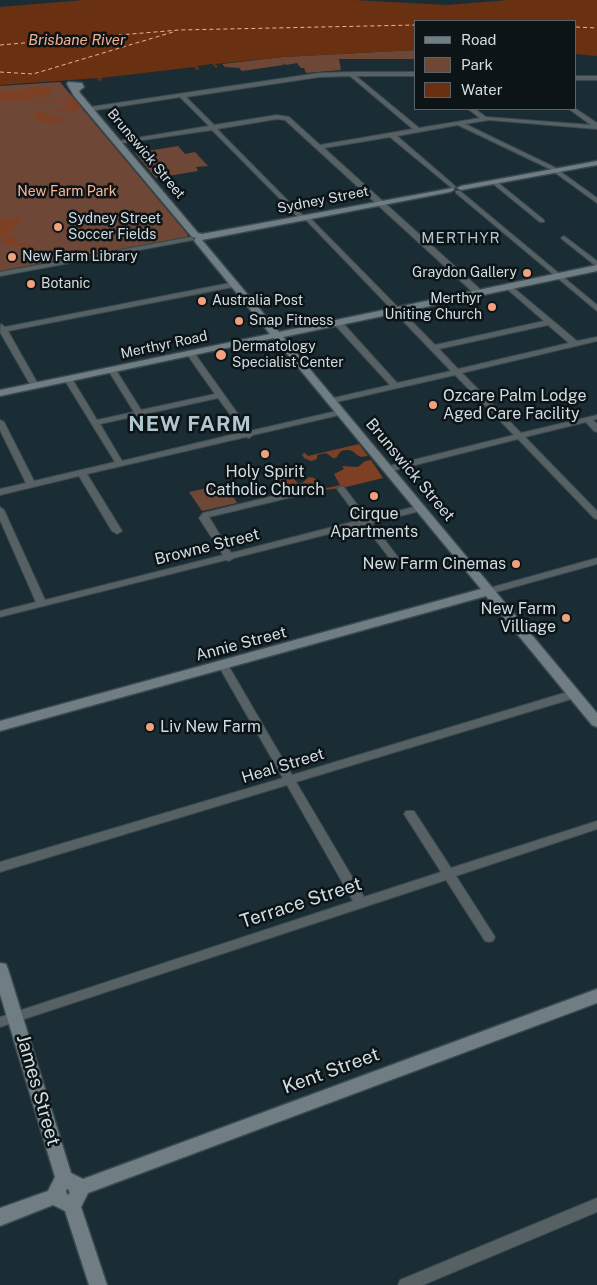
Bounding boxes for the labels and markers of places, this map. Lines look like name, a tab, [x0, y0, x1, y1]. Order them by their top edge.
place label: Sydney Street Soccer Fields	[68, 211, 161, 243]
marker: Sydney Street Soccer Fields	[52, 221, 64, 233]
place label: New Farm Library	[22, 249, 138, 265]
marker: New Farm Library	[6, 251, 18, 263]
place label: Graydon Gallery	[412, 265, 517, 281]
marker: Graydon Gallery	[521, 267, 533, 279]
place label: Botanic	[41, 276, 90, 292]
marker: Botanic	[25, 278, 37, 290]
place label: Merthyr Uniting Church	[385, 291, 482, 324]
place label: Australia Post	[212, 293, 303, 309]
marker: Australia Post	[196, 295, 208, 307]
marker: Merthyr Uniting Church	[486, 301, 498, 313]
place label: Snap Fitness	[249, 313, 333, 329]
marker: Snap Fitness	[233, 315, 245, 327]
place label: Dermatology Specialist Center	[232, 339, 344, 372]
marker: Dermatology Specialist Center	[214, 348, 228, 362]
place label: Ozcare Palm Lodge Aged Care Facility	[443, 386, 587, 424]
marker: Ozcare Palm Lodge Aged Care Facility	[427, 399, 439, 411]
marker: Holy Spirit Catholic Church	[259, 448, 271, 460]
place label: Holy Spirit Catholic Church	[206, 462, 324, 500]
marker: Cirque Apartments	[368, 490, 380, 502]
place label: Cirque Apartments	[330, 504, 418, 542]
place label: New Farm Cinemas	[362, 554, 506, 574]
marker: New Farm Cinemas	[510, 558, 522, 570]
place label: New Farm Villiage	[480, 599, 556, 637]
marker: New Farm Villiage	[560, 612, 572, 624]
place label: Liv New Farm	[160, 717, 261, 737]
marker: Liv New Farm	[144, 721, 156, 733]

